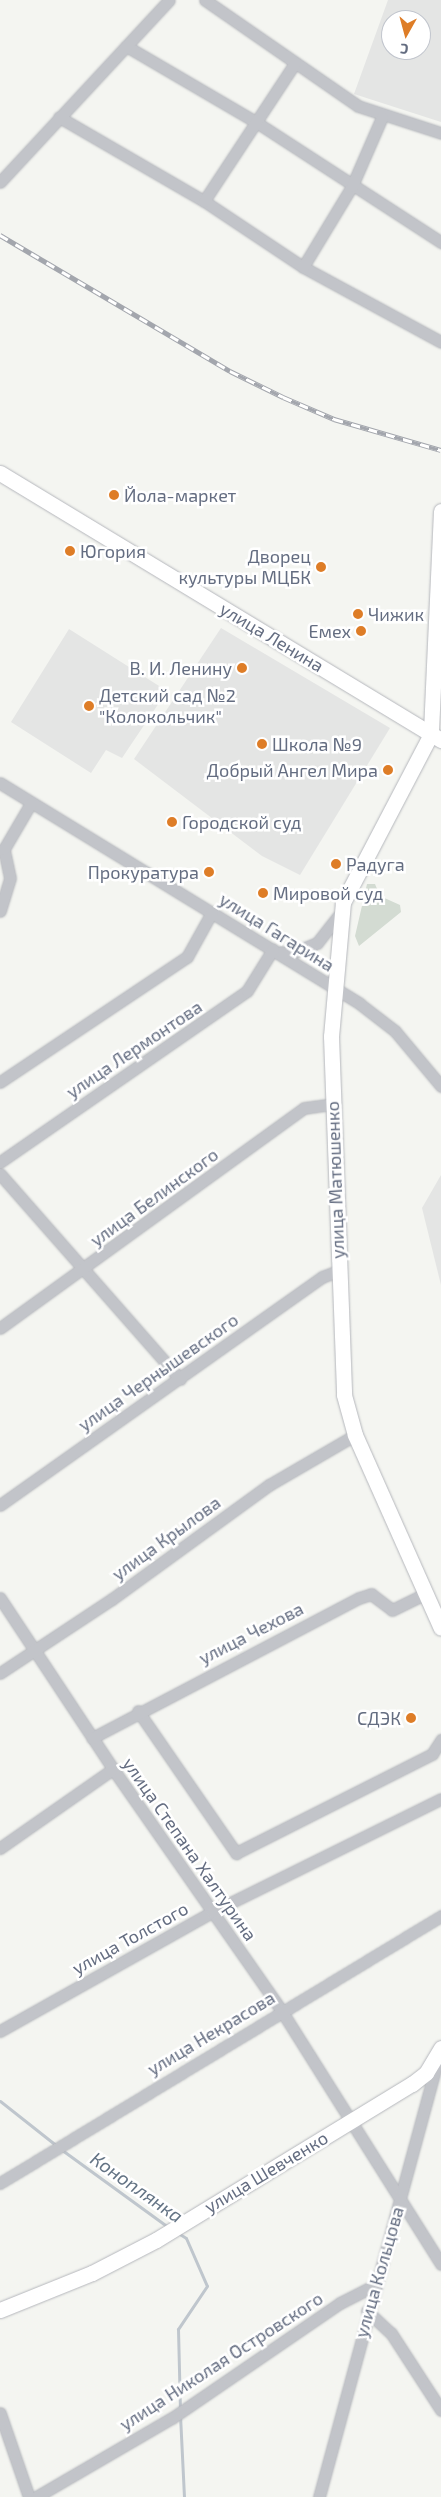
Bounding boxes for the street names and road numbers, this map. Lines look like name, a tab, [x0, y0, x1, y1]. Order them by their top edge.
street label: улица Ленина	[216, 598, 328, 676]
street label: улица Гагарина	[216, 888, 338, 976]
street label: улица Лермонтова	[62, 996, 206, 1102]
street label: улица Матюшенко	[321, 1101, 349, 1259]
street label: улица Белинского	[86, 1143, 222, 1251]
street label: улица Чернышевского	[74, 1309, 242, 1435]
street label: улица Крылова	[108, 1491, 224, 1585]
street label: улица Чехова	[195, 1597, 307, 1669]
street label: улица Степана Халтурина	[118, 1753, 262, 1945]
street label: улица Толстого	[68, 1897, 192, 1979]
street label: улица Некрасова	[143, 1986, 279, 2080]
street label: улица Шевченко	[200, 2127, 332, 2217]
street label: улица Кольцова	[350, 2204, 408, 2340]
street label: улица Николая Островского	[115, 2287, 327, 2435]

